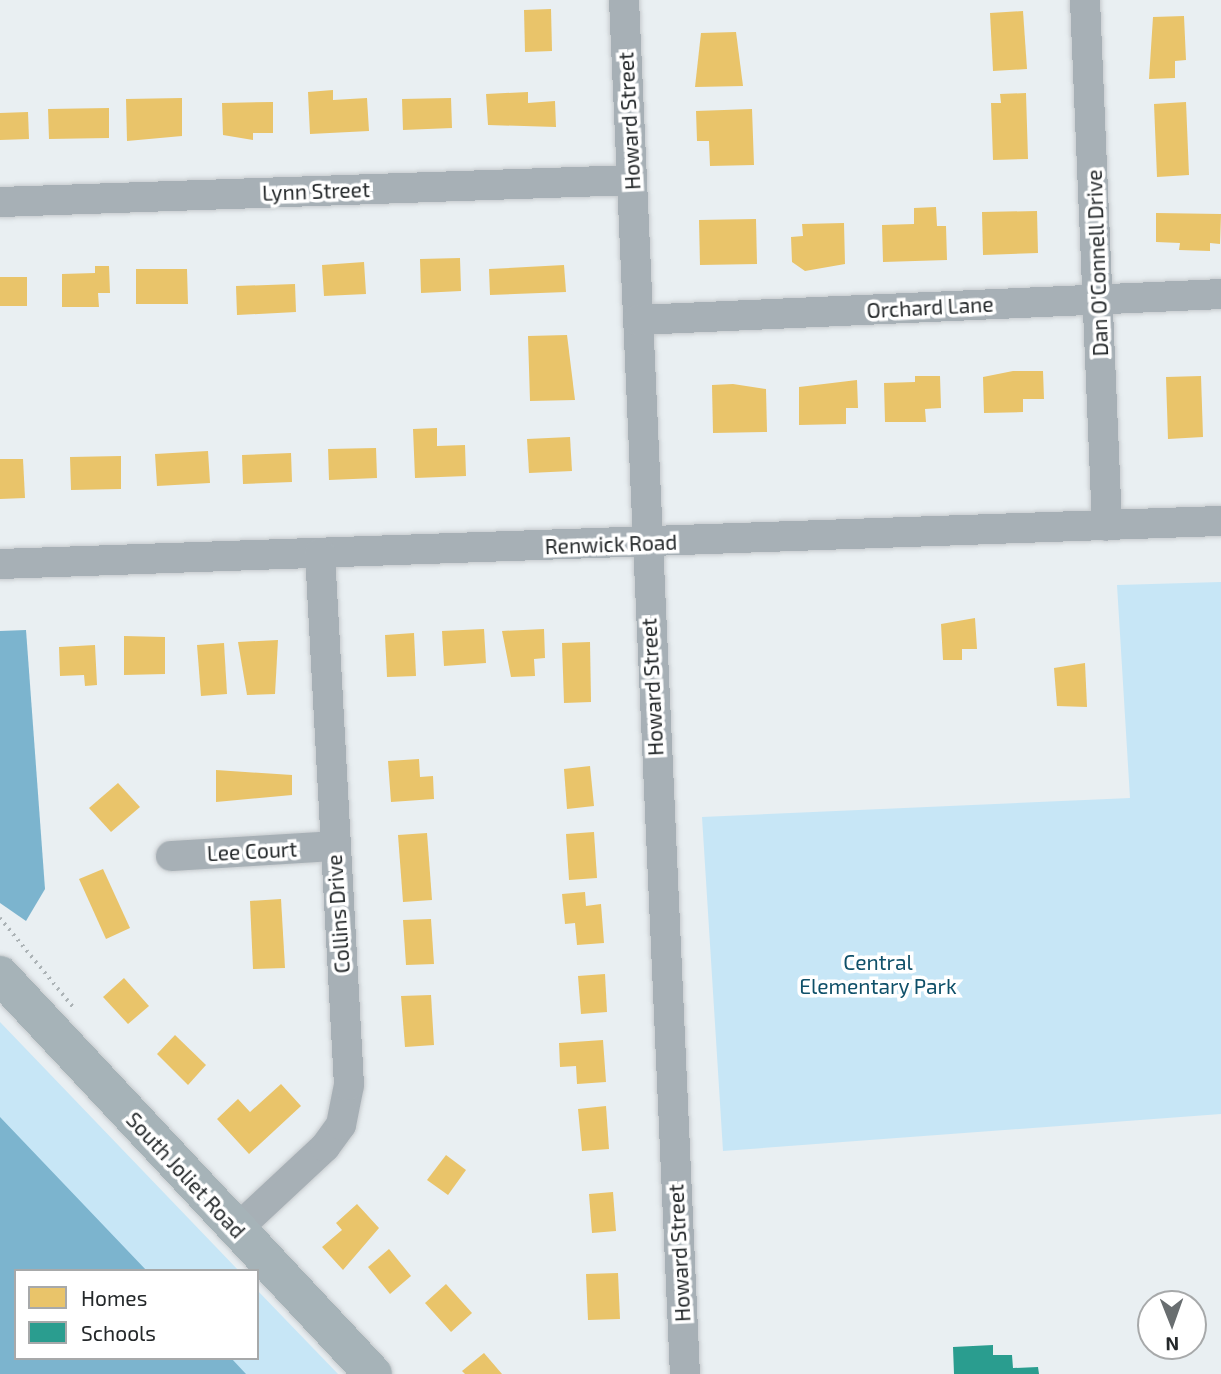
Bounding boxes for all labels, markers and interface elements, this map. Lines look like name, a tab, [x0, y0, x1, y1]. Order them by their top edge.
street label: Howard Street	[613, 51, 645, 191]
street label: Dan O'Connell Drive	[1081, 169, 1113, 357]
street label: Lynn Street	[262, 177, 370, 205]
street label: Orchard Lane	[866, 291, 994, 323]
street label: Renwick Road	[544, 529, 678, 559]
street label: Howard Street	[636, 617, 668, 757]
street label: Lee Court	[206, 836, 298, 866]
street label: Collins Drive	[321, 854, 355, 974]
park label: Central Elementary Park	[799, 949, 957, 999]
street label: South Joliet Road	[121, 1107, 251, 1243]
street label: Howard Street	[663, 1183, 695, 1323]
legend	[14, 1269, 259, 1360]
text: Homes	[81, 1285, 147, 1310]
north arrow	[1137, 1290, 1207, 1360]
text: Schools	[81, 1320, 156, 1345]
text: N	[1165, 1333, 1179, 1356]

